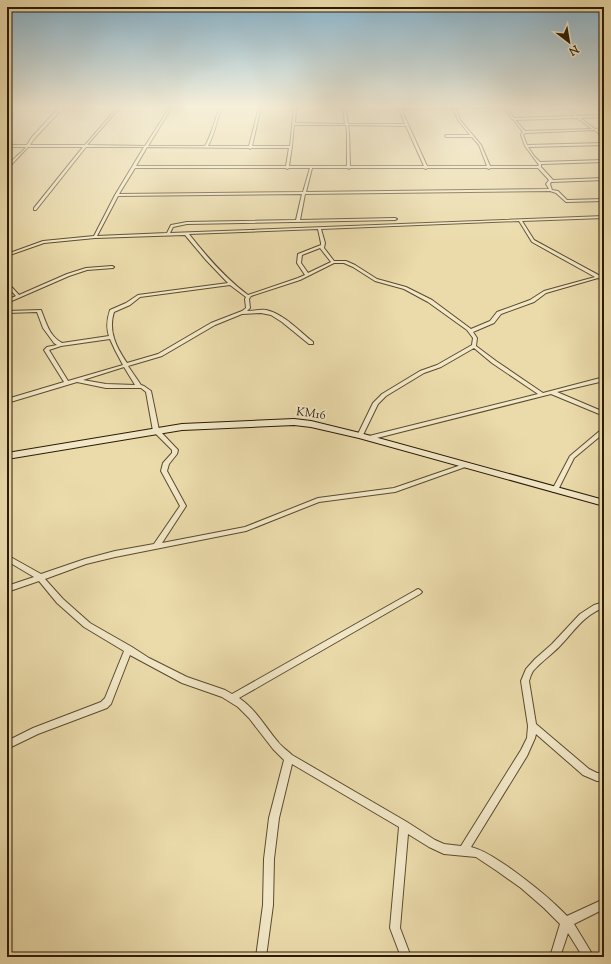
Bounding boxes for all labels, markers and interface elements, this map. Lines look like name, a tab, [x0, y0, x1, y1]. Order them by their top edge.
north arrow	[549, 22, 589, 62]
text: N	[566, 40, 582, 59]
street label: KM16	[295, 403, 327, 425]

